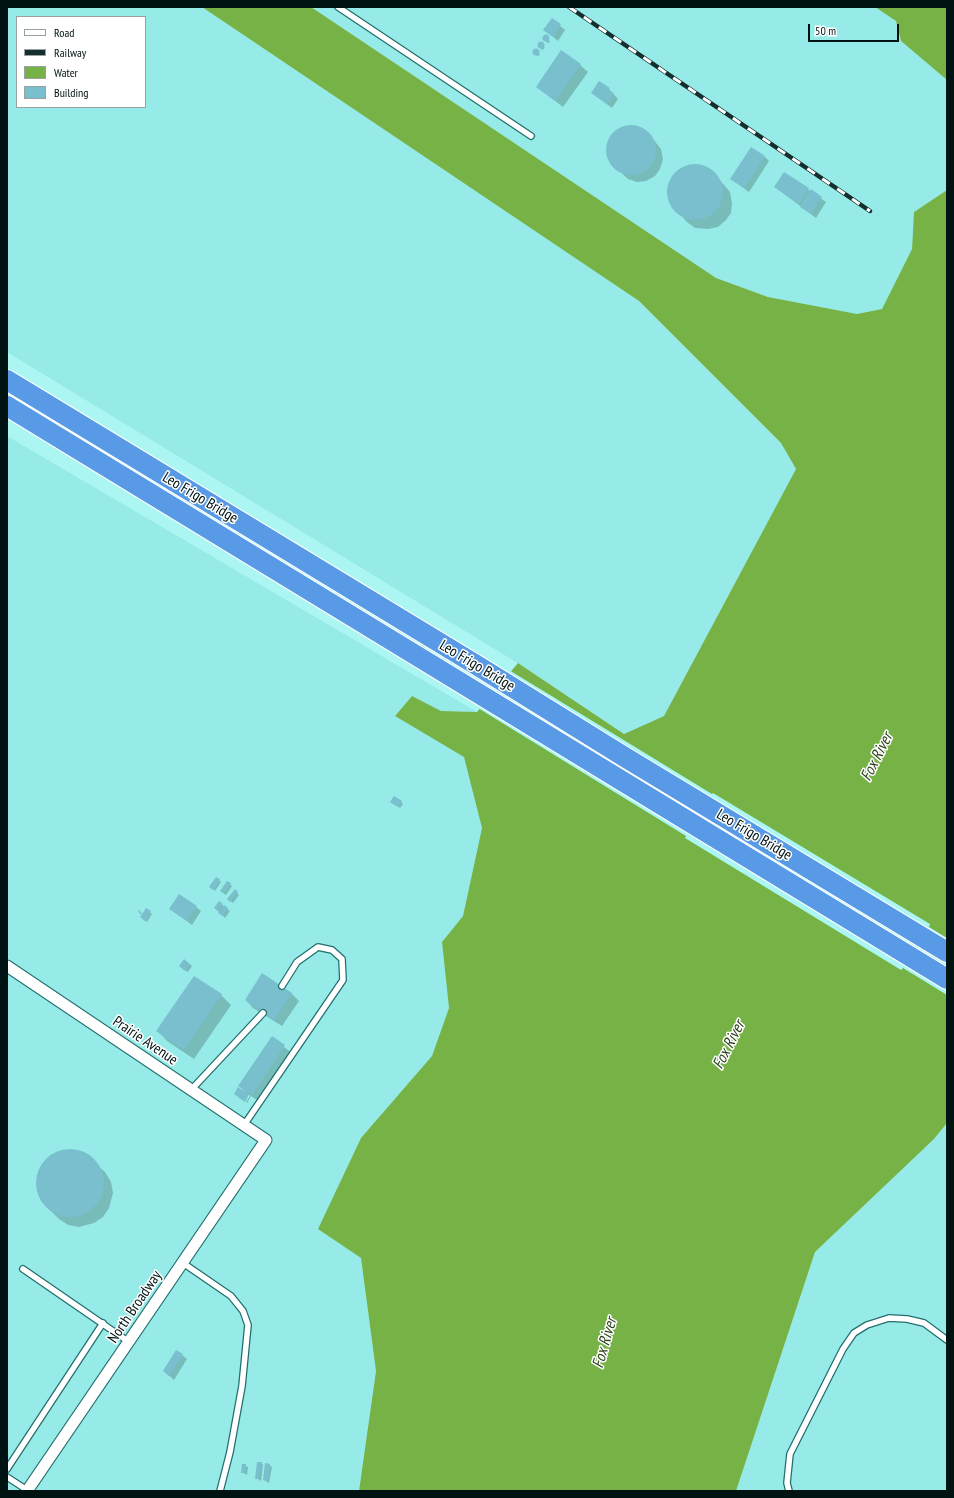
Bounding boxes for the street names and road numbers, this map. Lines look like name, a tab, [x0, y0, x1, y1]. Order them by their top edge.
street label: Leo Frigo Bridge	[159, 468, 241, 528]
street label: Leo Frigo Bridge	[436, 636, 518, 696]
street label: Leo Frigo Bridge	[713, 805, 795, 865]
street label: Prairie Avenue	[109, 1013, 181, 1069]
street label: North Broadway	[104, 1267, 166, 1347]

